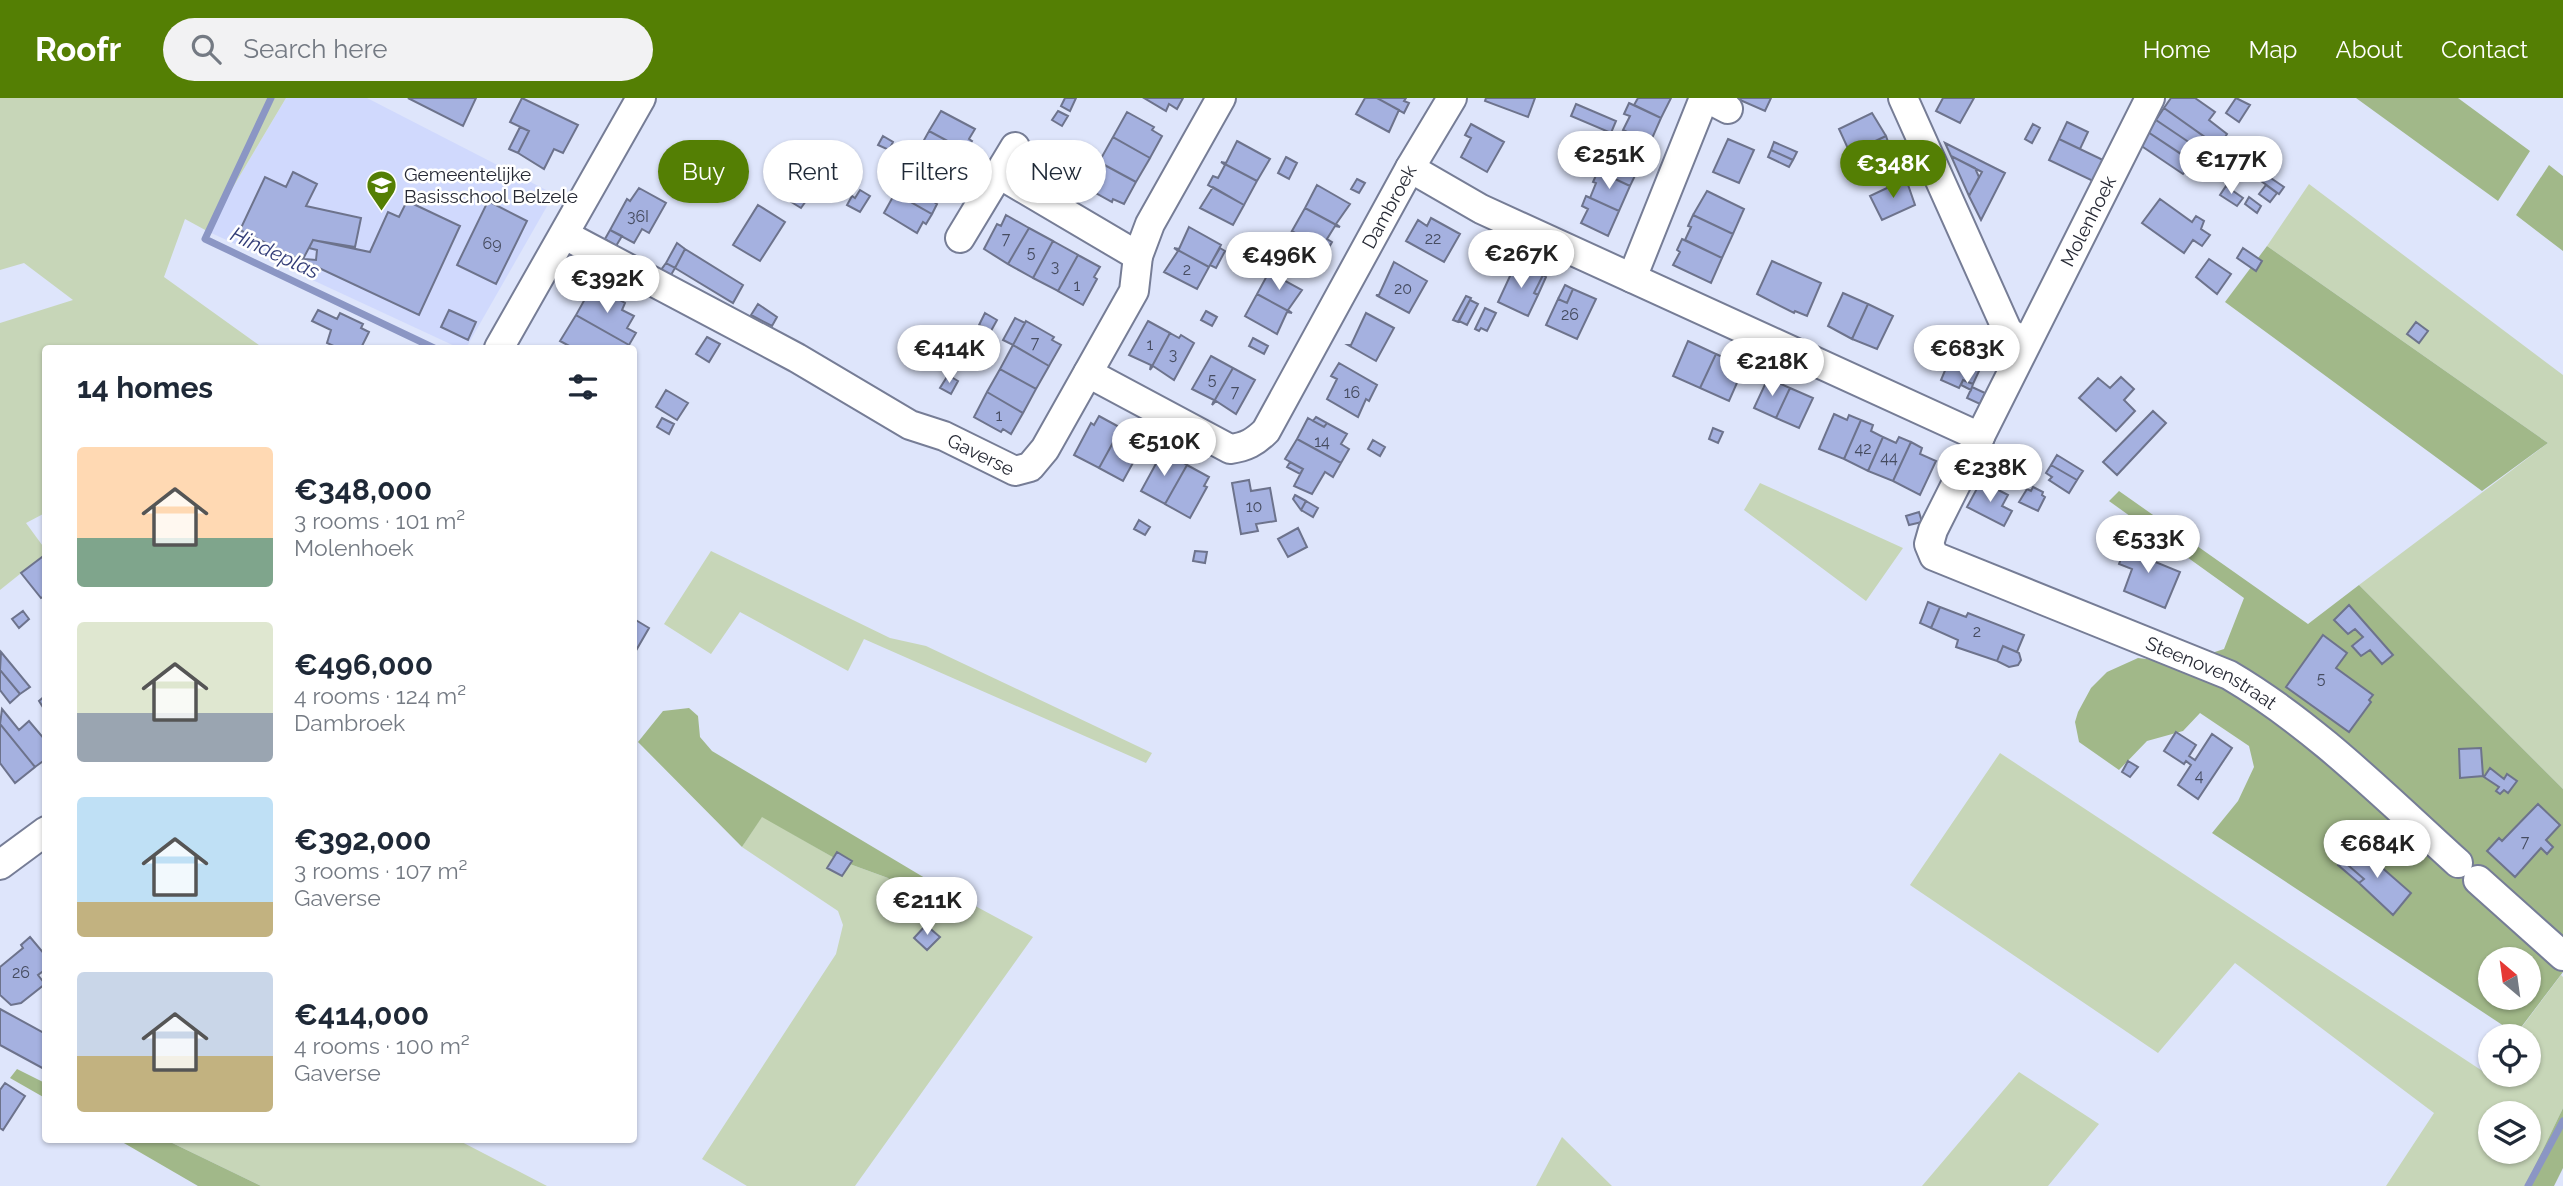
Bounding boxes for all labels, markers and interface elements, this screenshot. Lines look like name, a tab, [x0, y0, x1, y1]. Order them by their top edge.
search box	[163, 18, 653, 81]
text: Roofr	[35, 30, 121, 69]
icon: search	[187, 30, 225, 68]
text: Search here	[243, 34, 388, 64]
text: Home	[2143, 35, 2211, 64]
text: Map	[2249, 35, 2297, 64]
text: About	[2335, 35, 2403, 64]
text: Contact	[2441, 35, 2528, 64]
pin: €251K	[1560, 132, 1658, 191]
pin: €177K	[2182, 136, 2280, 196]
chip: Buy	[658, 140, 749, 203]
chip: Rent	[763, 140, 863, 203]
chip: Filters	[877, 140, 992, 203]
chip: New	[1006, 140, 1106, 203]
text: €251K	[1574, 140, 1644, 167]
pin: €348K	[1844, 140, 1942, 200]
text: €177K	[2195, 145, 2267, 172]
text: €348K	[1856, 149, 1930, 176]
street label: Dambroek	[1357, 161, 1421, 252]
place label: Gemeentelijke Basisschool Belzele	[404, 163, 578, 207]
school or university icon: Gemeentelijke Basisschool Belzele	[364, 168, 398, 212]
street label: Molenhoek	[2056, 172, 2120, 270]
house number: 36I	[627, 207, 649, 226]
water label: Hindeplas	[227, 221, 324, 284]
house number: 7	[1002, 229, 1011, 248]
house number: 22	[1425, 229, 1441, 248]
pin: €267K	[1472, 230, 1570, 290]
pin: €496K	[1230, 232, 1328, 292]
house number: 69	[482, 234, 502, 253]
text: €267K	[1484, 239, 1558, 266]
text: €496K	[1242, 241, 1316, 268]
house number: 5	[1027, 243, 1036, 262]
pin: €392K	[558, 256, 656, 315]
house number: 3	[1051, 257, 1059, 276]
house number: 2	[1183, 260, 1191, 279]
text: €392K	[570, 264, 644, 291]
house number: 1	[1074, 276, 1081, 295]
house number: 20	[1394, 279, 1412, 298]
house number: 26	[1561, 305, 1579, 324]
pin: €414K	[900, 326, 998, 385]
pin: €683K	[1918, 326, 2016, 385]
house number: 7	[1031, 333, 1040, 352]
text: €414K	[913, 334, 985, 361]
text: €683K	[1930, 334, 2004, 361]
house number: 1	[1147, 335, 1154, 354]
pin: €218K	[1723, 338, 1821, 398]
house number: 3	[1169, 345, 1177, 364]
text: €218K	[1736, 347, 1808, 374]
icon: filters	[564, 368, 602, 406]
text: 14 homes	[77, 370, 213, 405]
house number: 5	[1208, 370, 1217, 389]
house number: 7	[1231, 382, 1240, 401]
house number: 16	[1344, 383, 1360, 402]
house number: 1	[996, 406, 1003, 425]
pin: €510K	[1115, 418, 1213, 478]
text: €510K	[1128, 427, 1200, 454]
street label: Gaverse	[944, 429, 1018, 480]
house number: 14	[1314, 432, 1330, 451]
house number: 42	[1854, 439, 1872, 458]
pin: €238K	[1941, 444, 2039, 504]
house number: 44	[1880, 448, 1898, 467]
text: €238K	[1953, 453, 2027, 480]
text: €348,000	[294, 472, 432, 507]
icon: home	[133, 475, 217, 559]
house number: 10	[1246, 497, 1262, 516]
text: 3 rooms · 101 m²	[294, 507, 465, 534]
pin: €533K	[2099, 516, 2197, 575]
text: €533K	[2112, 524, 2184, 551]
text: Molenhoek	[294, 534, 414, 561]
house number: 2	[1973, 622, 1981, 641]
street label: Steenovenstraat	[2143, 632, 2282, 714]
text: €496,000	[294, 647, 433, 682]
icon: home	[133, 650, 217, 734]
house number: 5	[2317, 669, 2326, 688]
text: 4 rooms · 124 m²	[294, 682, 466, 709]
text: Dambroek	[294, 709, 405, 736]
house number: 4	[2195, 766, 2204, 785]
pin: €684K	[2328, 820, 2426, 880]
text: €392,000	[294, 822, 432, 857]
icon: home	[133, 825, 217, 909]
text: €684K	[2340, 829, 2414, 856]
house number: 7	[2521, 832, 2530, 851]
text: 3 rooms · 107 m²	[294, 857, 468, 884]
pin: €211K	[878, 878, 976, 937]
text: Gaverse	[294, 884, 381, 911]
text: €211K	[892, 886, 962, 913]
north arrow	[2478, 947, 2541, 1010]
map controls	[2478, 947, 2541, 1164]
house number: 26	[12, 963, 30, 982]
text: €414,000	[294, 997, 429, 1032]
icon: home	[133, 1000, 217, 1084]
button: locate	[2478, 1024, 2541, 1087]
text: 4 rooms · 100 m²	[294, 1032, 470, 1059]
text: Gaverse	[294, 1059, 381, 1086]
button: layers	[2478, 1101, 2541, 1164]

